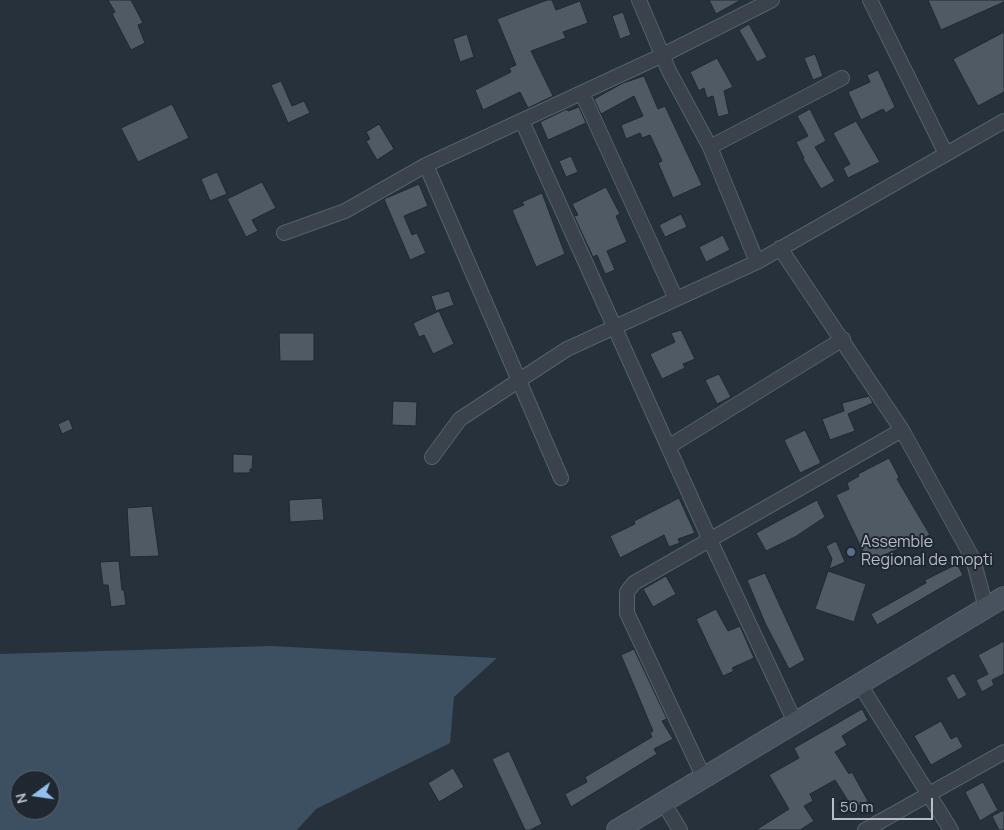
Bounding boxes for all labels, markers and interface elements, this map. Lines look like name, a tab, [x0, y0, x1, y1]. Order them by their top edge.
place label: Assemble Regional de mopti	[861, 533, 993, 571]
marker: Assemble Regional de mopti	[845, 546, 857, 558]
north arrow	[10, 770, 60, 820]
scale bar	[834, 788, 935, 820]
text: N	[10, 791, 31, 806]
text: 50 m	[840, 796, 874, 817]

